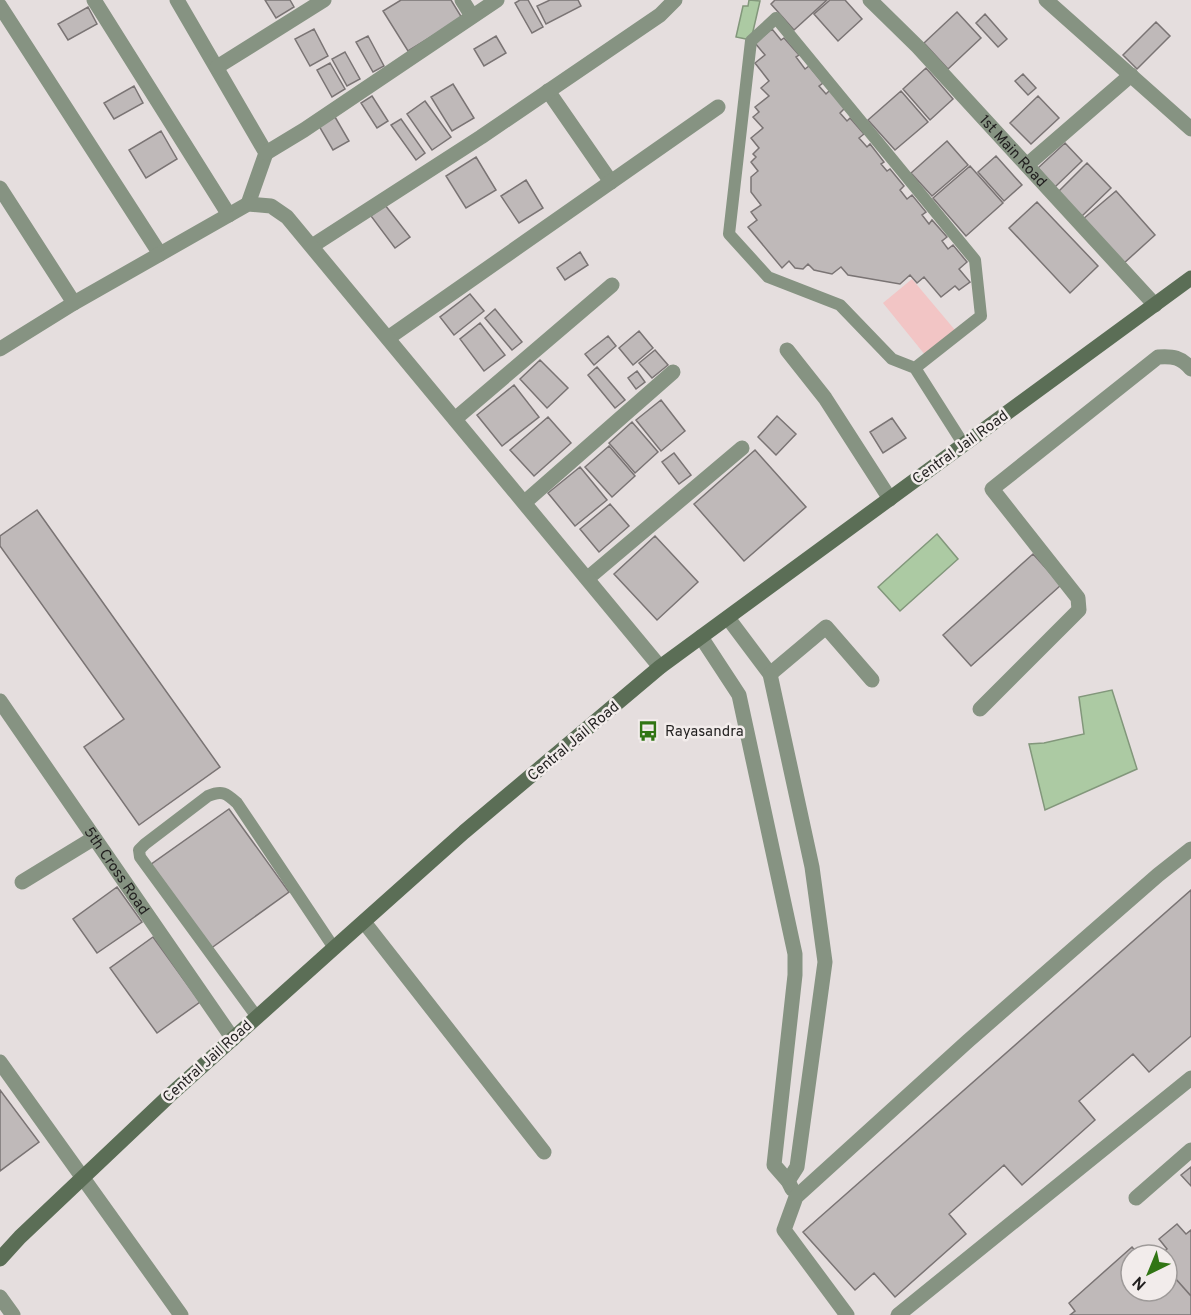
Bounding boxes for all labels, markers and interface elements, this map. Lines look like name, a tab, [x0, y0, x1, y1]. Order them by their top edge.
street label: 1st Main Road	[974, 112, 1050, 192]
street label: Central Jail Road	[909, 407, 1013, 489]
street label: Central Jail Road	[524, 698, 624, 786]
bus stop icon: Rayasandra	[636, 719, 660, 743]
place label: Rayasandra	[665, 723, 744, 742]
street label: 5th Cross Road	[79, 824, 153, 919]
street label: Central Jail Road	[159, 1017, 257, 1107]
north arrow	[1119, 1243, 1179, 1303]
text: N	[1129, 1271, 1151, 1294]

